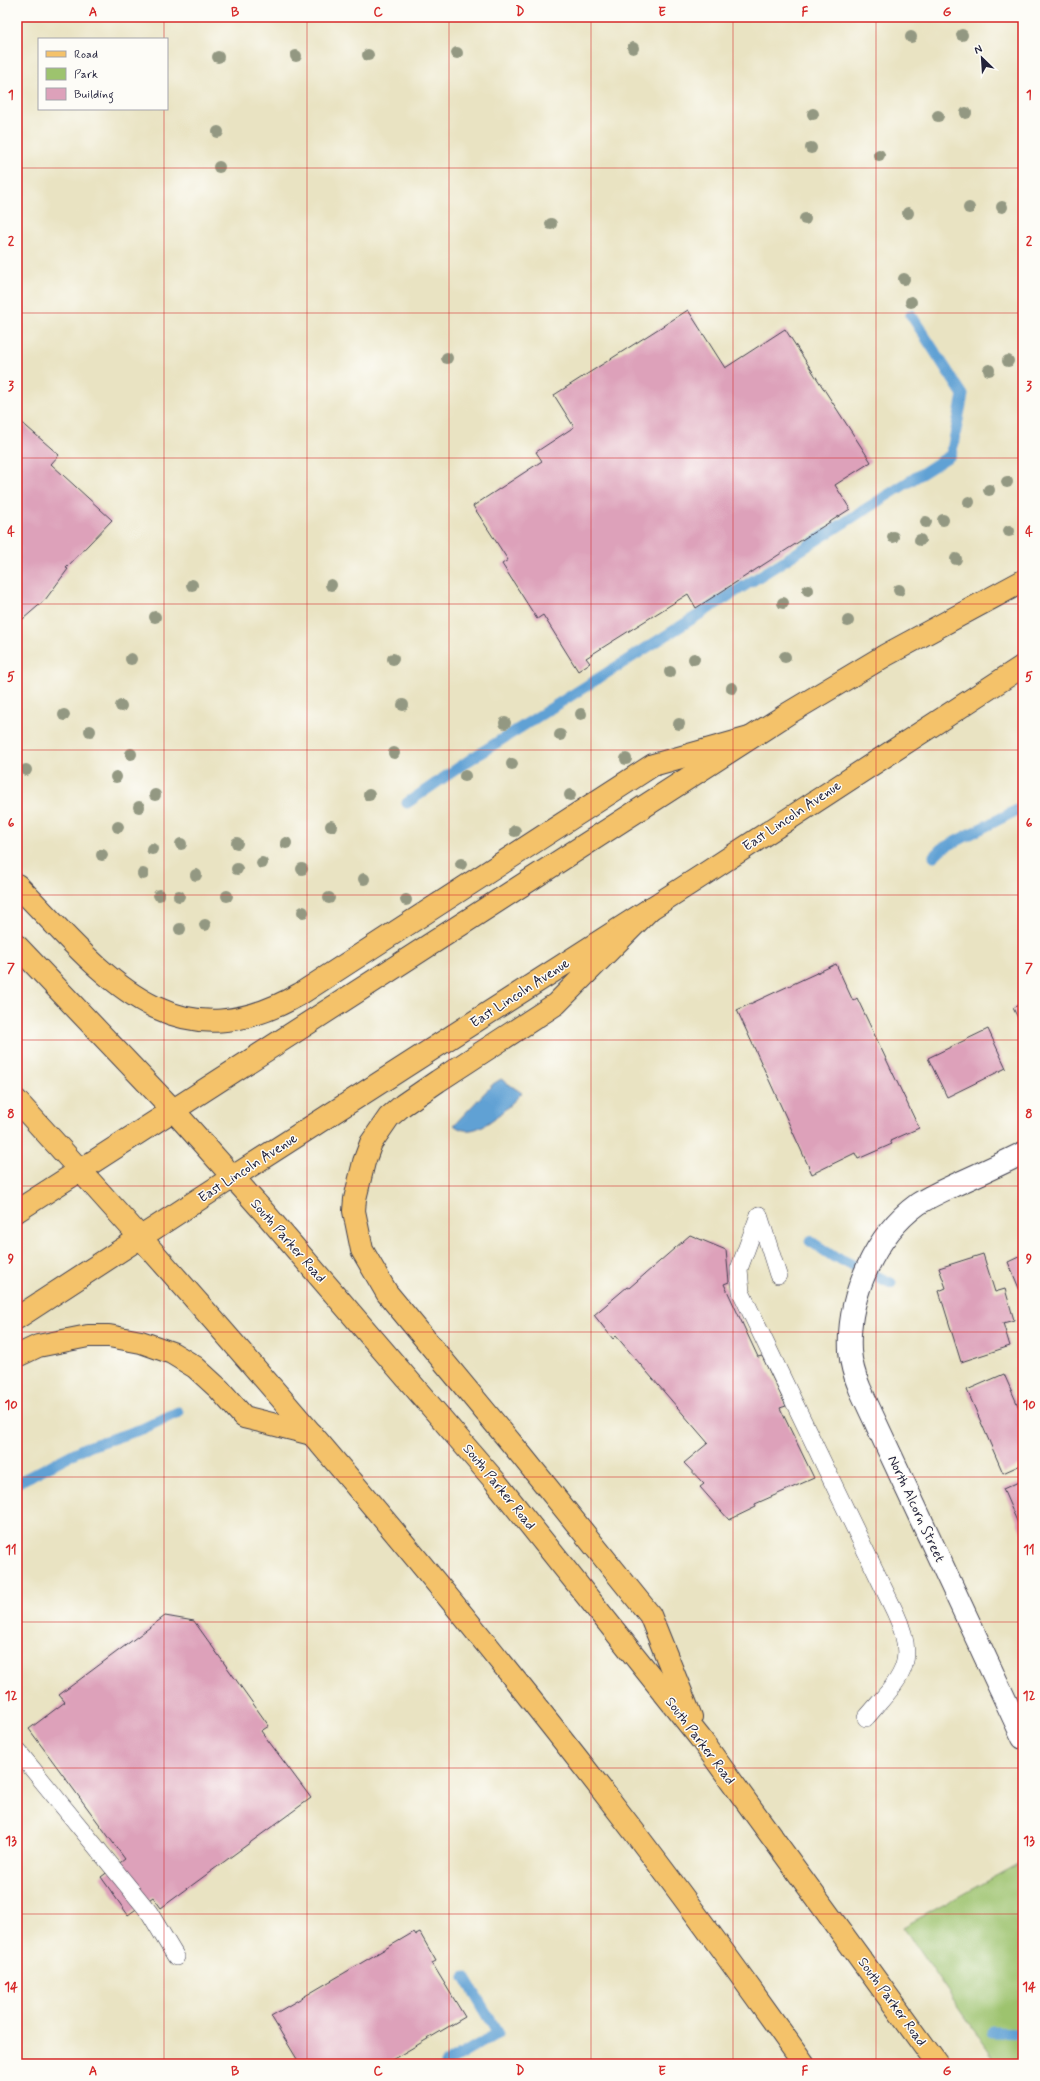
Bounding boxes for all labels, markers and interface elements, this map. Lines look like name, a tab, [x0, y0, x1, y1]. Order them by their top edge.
text: A	[89, 4, 97, 21]
text: B	[231, 4, 240, 21]
text: C	[373, 4, 383, 21]
text: D	[516, 4, 525, 21]
text: E	[658, 4, 666, 21]
text: F	[802, 4, 809, 21]
text: G	[943, 4, 952, 21]
legend	[38, 38, 168, 110]
north arrow	[962, 38, 1002, 78]
text: N	[972, 42, 984, 58]
text: Road	[74, 47, 98, 63]
text: Park	[74, 67, 98, 83]
text: 1	[8, 87, 14, 104]
text: Building	[74, 87, 114, 104]
text: 1	[1026, 87, 1032, 104]
text: 2	[8, 233, 15, 250]
text: 2	[1026, 233, 1033, 250]
text: 3	[8, 378, 14, 395]
text: 3	[1026, 378, 1032, 395]
text: 4	[7, 524, 15, 541]
text: 4	[1025, 524, 1033, 541]
text: 5	[7, 669, 15, 686]
text: 5	[1025, 669, 1033, 686]
street label: East Lincoln Avenue	[739, 776, 845, 856]
text: 6	[8, 815, 15, 832]
text: 6	[1026, 815, 1033, 832]
street label: East Lincoln Avenue	[467, 954, 573, 1032]
text: 7	[7, 960, 15, 977]
text: 7	[1025, 960, 1033, 977]
text: 8	[7, 1106, 15, 1123]
text: 8	[1025, 1106, 1033, 1123]
street label: East Lincoln Avenue	[195, 1129, 301, 1207]
street label: South Parker Road	[246, 1195, 330, 1287]
text: 9	[8, 1251, 15, 1268]
text: 9	[1026, 1251, 1033, 1268]
text: 10	[4, 1397, 18, 1414]
text: 10	[1022, 1397, 1036, 1414]
street label: South Parker Road	[459, 1440, 539, 1534]
street label: North Alcorn Street	[883, 1453, 949, 1565]
text: 11	[5, 1542, 17, 1559]
text: 11	[1023, 1542, 1035, 1559]
text: 12	[5, 1688, 17, 1705]
text: 12	[1023, 1688, 1035, 1705]
street label: South Parker Road	[661, 1693, 739, 1789]
text: 13	[5, 1833, 17, 1850]
text: 13	[1023, 1833, 1035, 1850]
street label: South Parker Road	[854, 1954, 930, 2050]
text: 14	[4, 1979, 18, 1996]
text: 14	[1022, 1979, 1036, 1996]
text: A	[89, 2063, 97, 2080]
text: B	[231, 2063, 240, 2080]
text: C	[373, 2063, 383, 2080]
text: D	[516, 2063, 525, 2080]
text: E	[658, 2063, 666, 2080]
text: F	[802, 2063, 809, 2080]
text: G	[943, 2063, 952, 2080]

